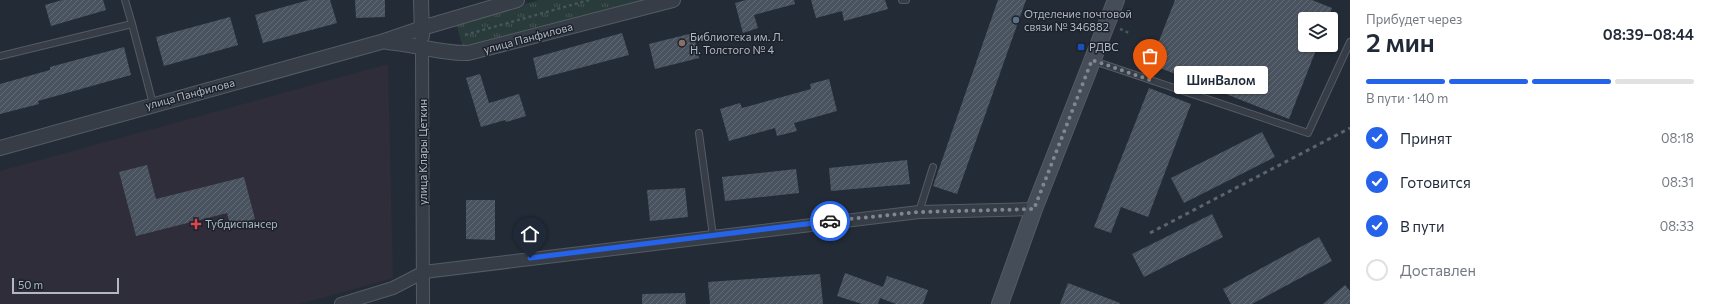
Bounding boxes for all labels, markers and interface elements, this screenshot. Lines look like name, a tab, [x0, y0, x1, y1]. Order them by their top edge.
place label: Отделение почтовой связи № 346882	[1024, 7, 1132, 33]
text: Прибудет через	[1366, 11, 1462, 27]
map controls	[1298, 12, 1338, 52]
button: layers	[1298, 12, 1338, 52]
marker: Отделение почтовой связи № 346882	[1011, 15, 1021, 25]
street label: улица Панфилова	[482, 19, 574, 56]
text: 08:39–08:44	[1603, 25, 1694, 43]
text: 2 мин	[1366, 26, 1435, 57]
place label: Библиотека им. Л. Н. Толстого № 4	[690, 30, 784, 56]
marker: Библиотека им. Л. Н. Толстого № 4	[677, 38, 687, 48]
pin	[1133, 39, 1167, 80]
place label: РДВС	[1089, 40, 1119, 53]
marker: РДВС	[1076, 42, 1086, 52]
icon: bag	[1139, 45, 1161, 67]
callout: ШинВалом	[1174, 66, 1268, 94]
text: ШинВалом	[1187, 72, 1255, 88]
street label: улица Панфилова	[144, 75, 236, 112]
text: В пути · 140 m	[1366, 90, 1448, 106]
street label: улица Клары Цеткин	[416, 99, 429, 205]
icon: check	[1366, 127, 1388, 149]
text: Принят	[1400, 129, 1452, 147]
text: 08:18	[1661, 130, 1694, 146]
icon: check	[1366, 171, 1388, 193]
text: Готовится	[1400, 173, 1471, 191]
text: 08:31	[1662, 174, 1694, 190]
courier	[810, 201, 850, 241]
icon: car	[819, 210, 841, 232]
icon: check	[1366, 215, 1388, 237]
place label: Тубдиспансер	[205, 217, 278, 230]
pin	[513, 217, 547, 258]
text: В пути	[1400, 217, 1445, 235]
marker: Тубдиспансер	[190, 218, 202, 230]
text: 08:33	[1660, 218, 1694, 234]
icon: home	[519, 223, 541, 245]
text: Доставлен	[1400, 261, 1476, 279]
scale bar	[12, 276, 119, 295]
text: 50 m	[18, 278, 43, 291]

